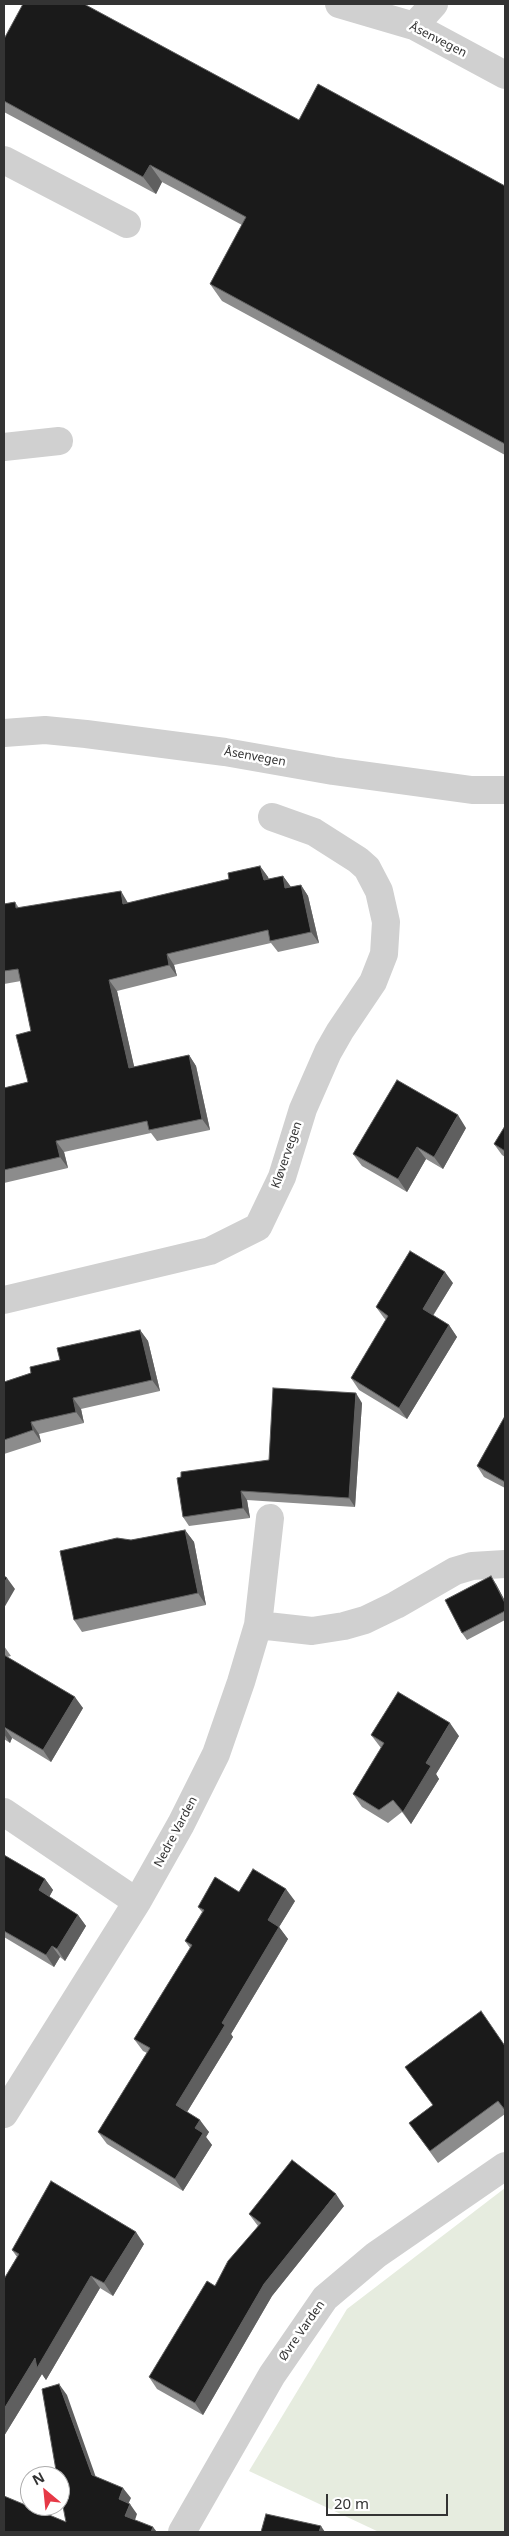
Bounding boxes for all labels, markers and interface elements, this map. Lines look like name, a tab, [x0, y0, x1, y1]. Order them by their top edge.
street label: Åsenvegen	[407, 20, 469, 60]
street label: Åsenvegen	[223, 745, 287, 769]
street label: Kløvervegen	[269, 1120, 305, 1190]
street label: Nedre Varden	[151, 1794, 201, 1870]
street label: Øvre Varden	[276, 2298, 328, 2364]
north arrow	[20, 2466, 70, 2516]
text: N	[29, 2467, 48, 2489]
scale bar	[329, 2484, 452, 2516]
text: 20 m	[334, 2493, 369, 2513]

